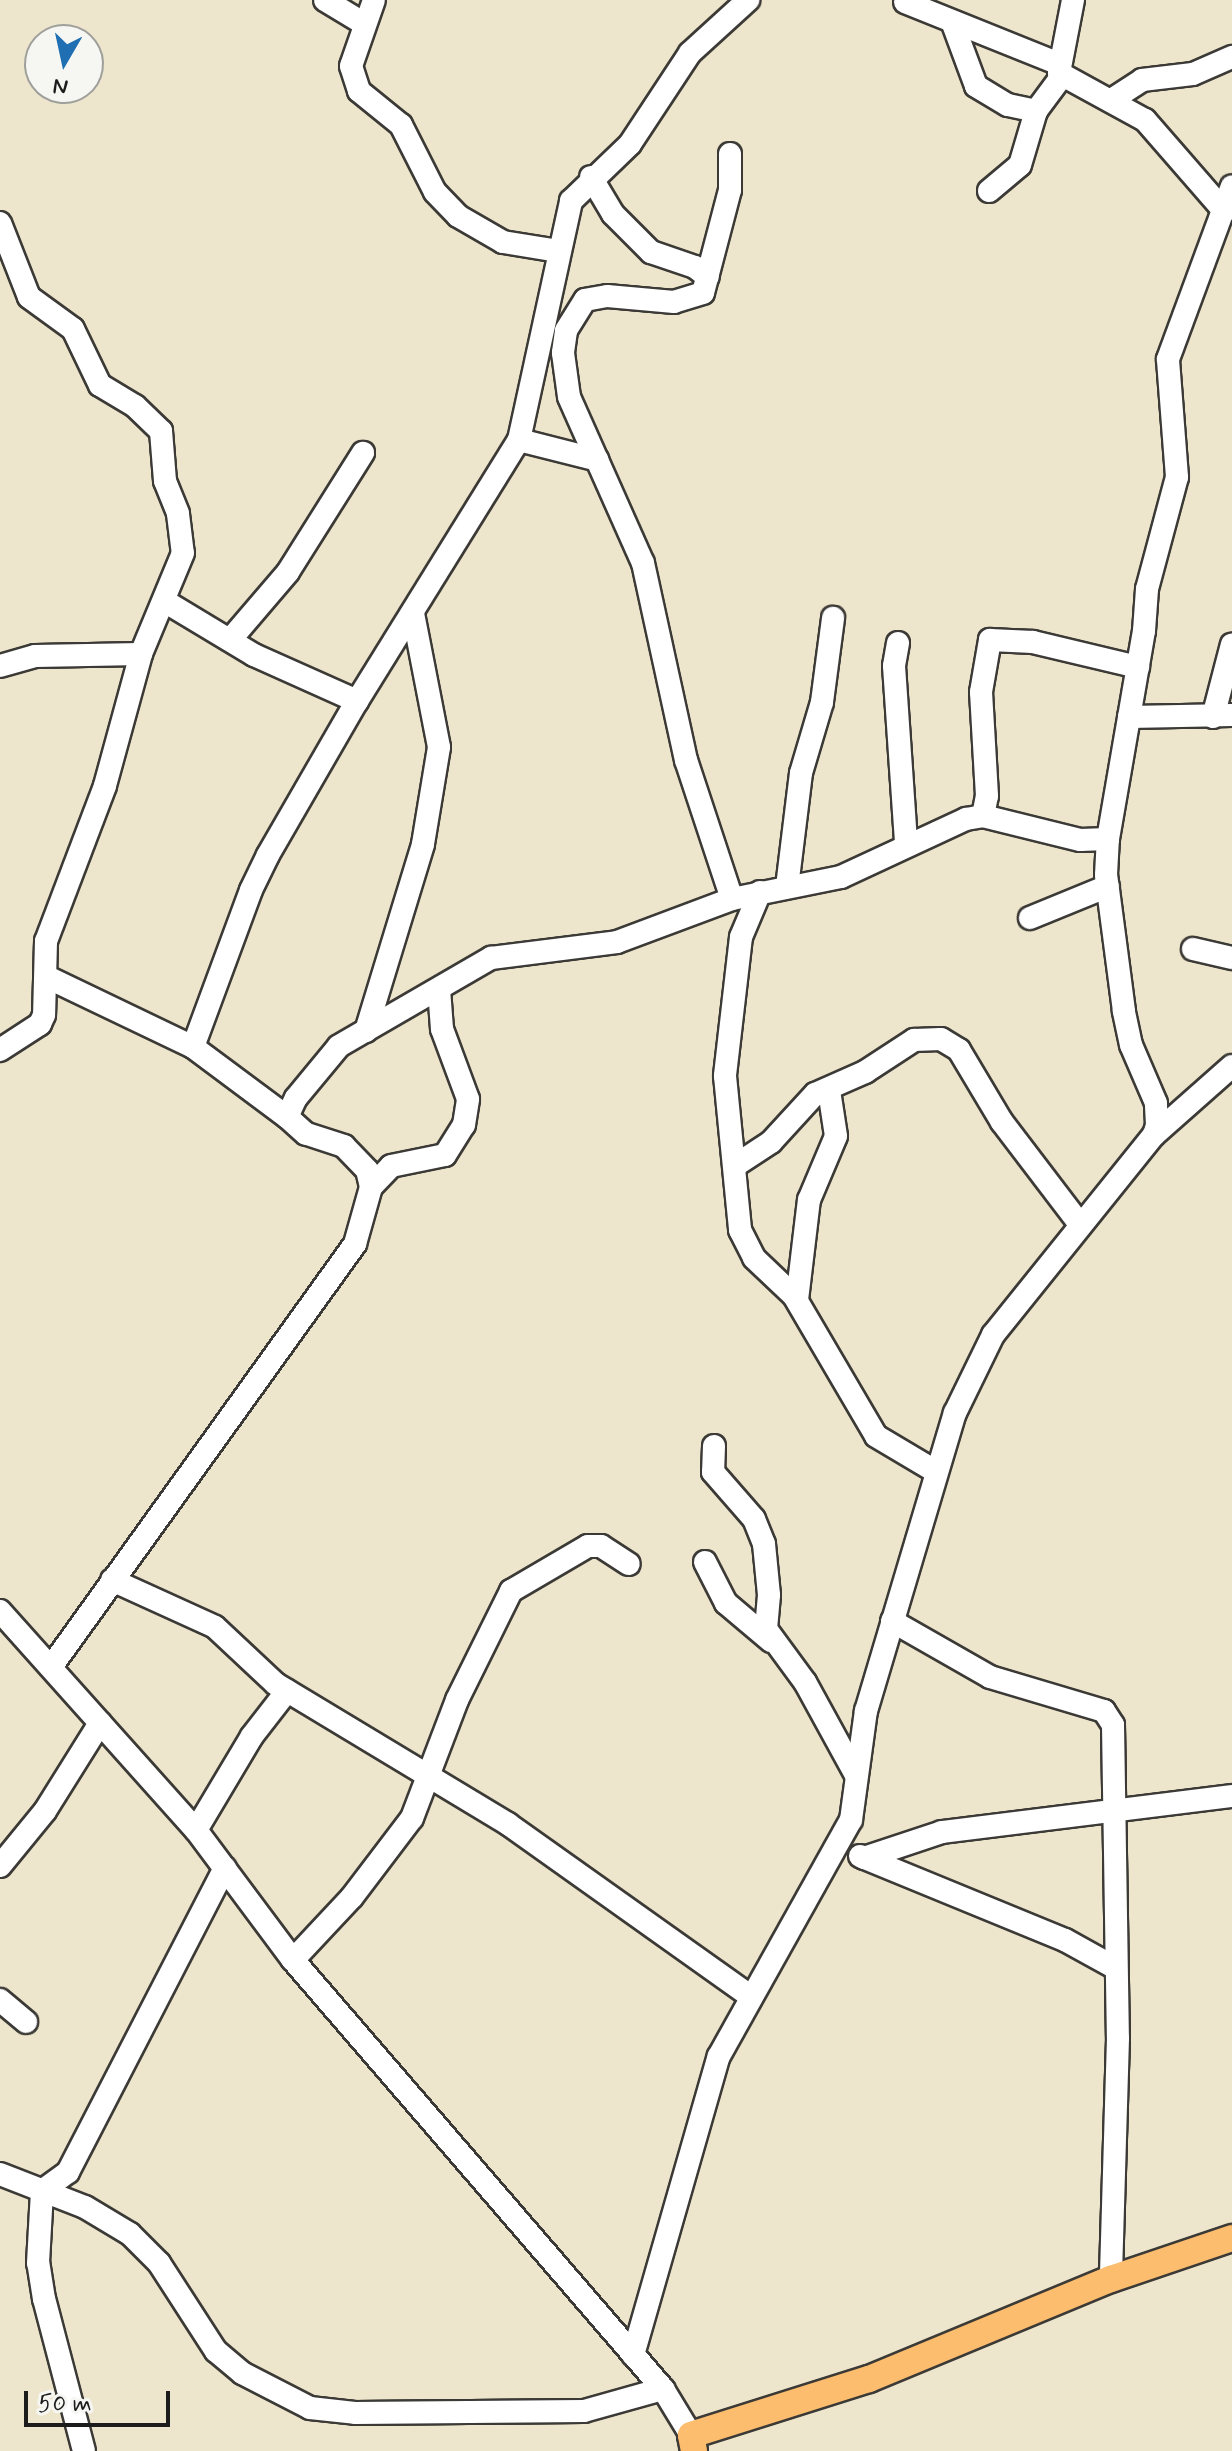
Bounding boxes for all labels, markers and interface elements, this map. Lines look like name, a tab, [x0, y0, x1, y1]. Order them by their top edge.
north arrow	[24, 24, 104, 104]
text: N	[51, 71, 70, 101]
scale bar	[28, 2375, 174, 2425]
text: 50 m	[38, 2389, 92, 2420]

